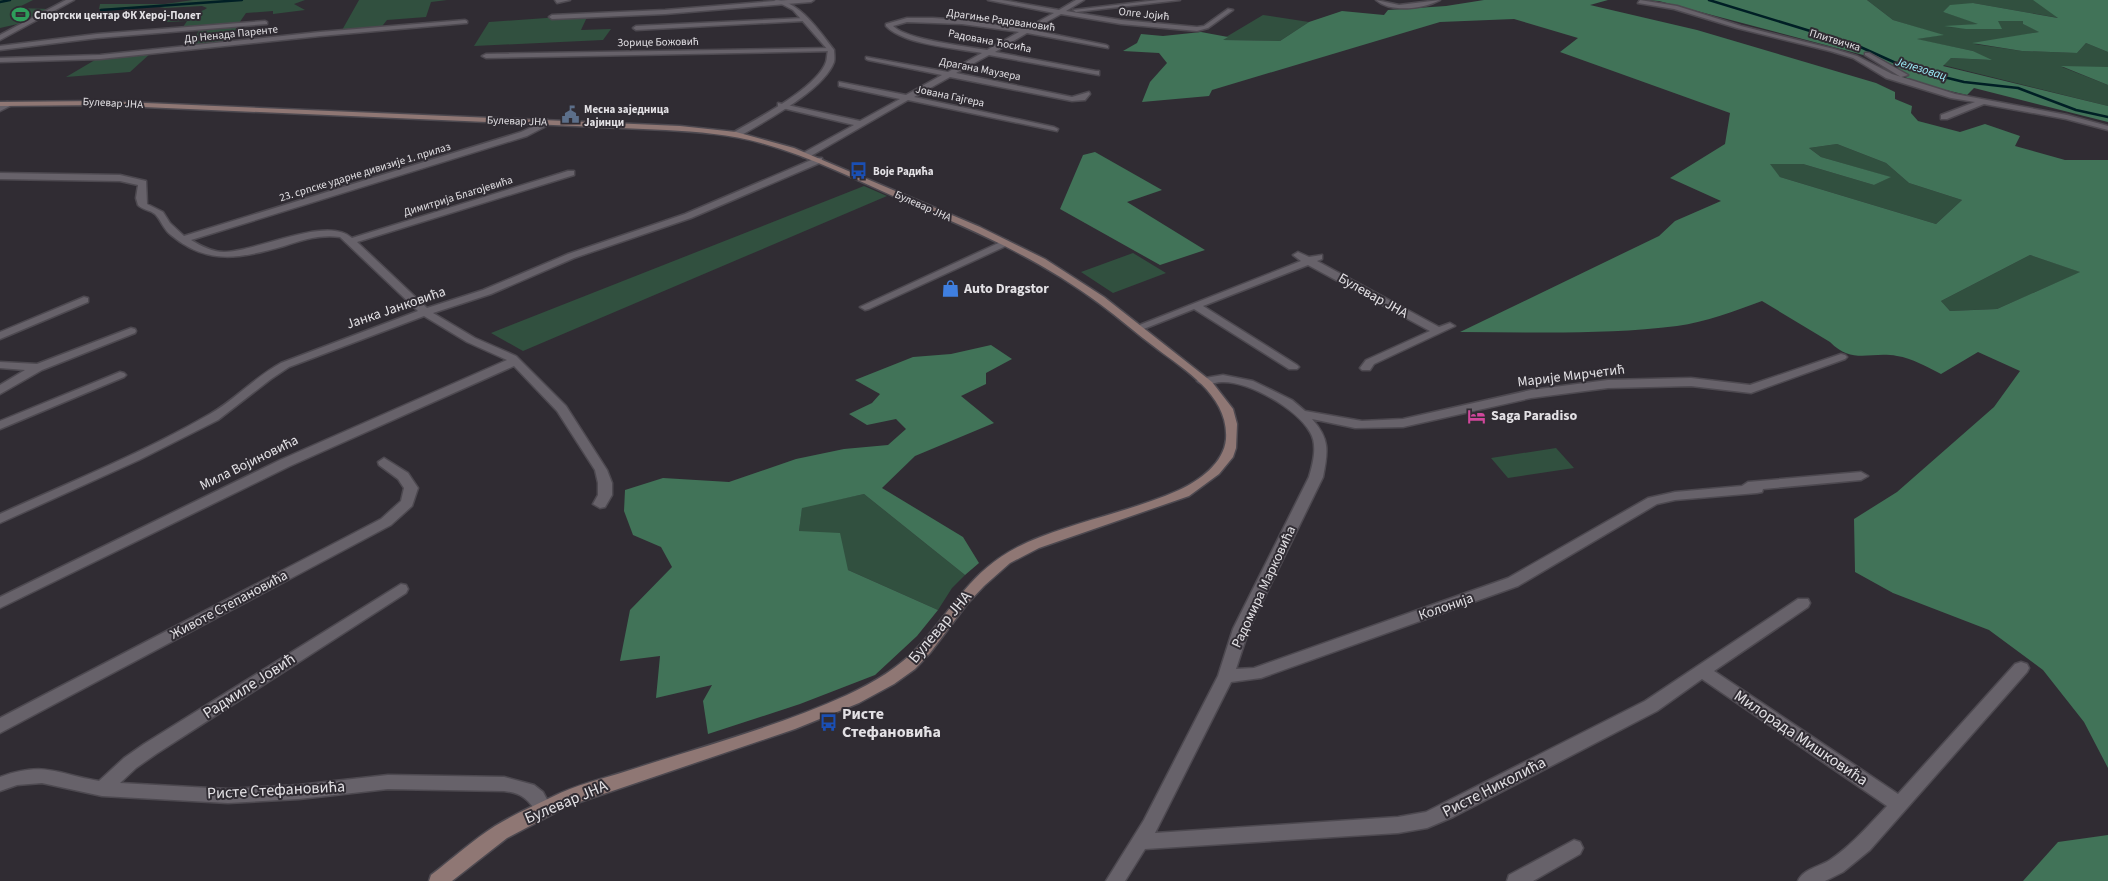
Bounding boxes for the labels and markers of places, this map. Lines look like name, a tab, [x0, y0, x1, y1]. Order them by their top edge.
sports icon: Спортски центар ФК Херој-Полет	[10, 5, 30, 25]
place label: Спортски центар ФК Херој-Полет	[34, 8, 201, 23]
place label: Месна заједница Јајинци	[584, 102, 669, 130]
public building icon: Месна заједница Јајинци	[560, 105, 580, 125]
bus stop icon: Воје Радића	[849, 161, 869, 181]
place label: Воје Радића	[873, 164, 934, 179]
shop icon: Auto Dragstor	[940, 279, 960, 299]
place label: Auto Dragstor	[963, 279, 1049, 299]
hotel icon: Saga Paradiso	[1467, 406, 1487, 426]
place label: Saga Paradiso	[1491, 406, 1577, 426]
place label: Ристе Стефановића	[842, 703, 941, 743]
bus stop icon: Ристе Стефановића	[818, 713, 838, 733]

